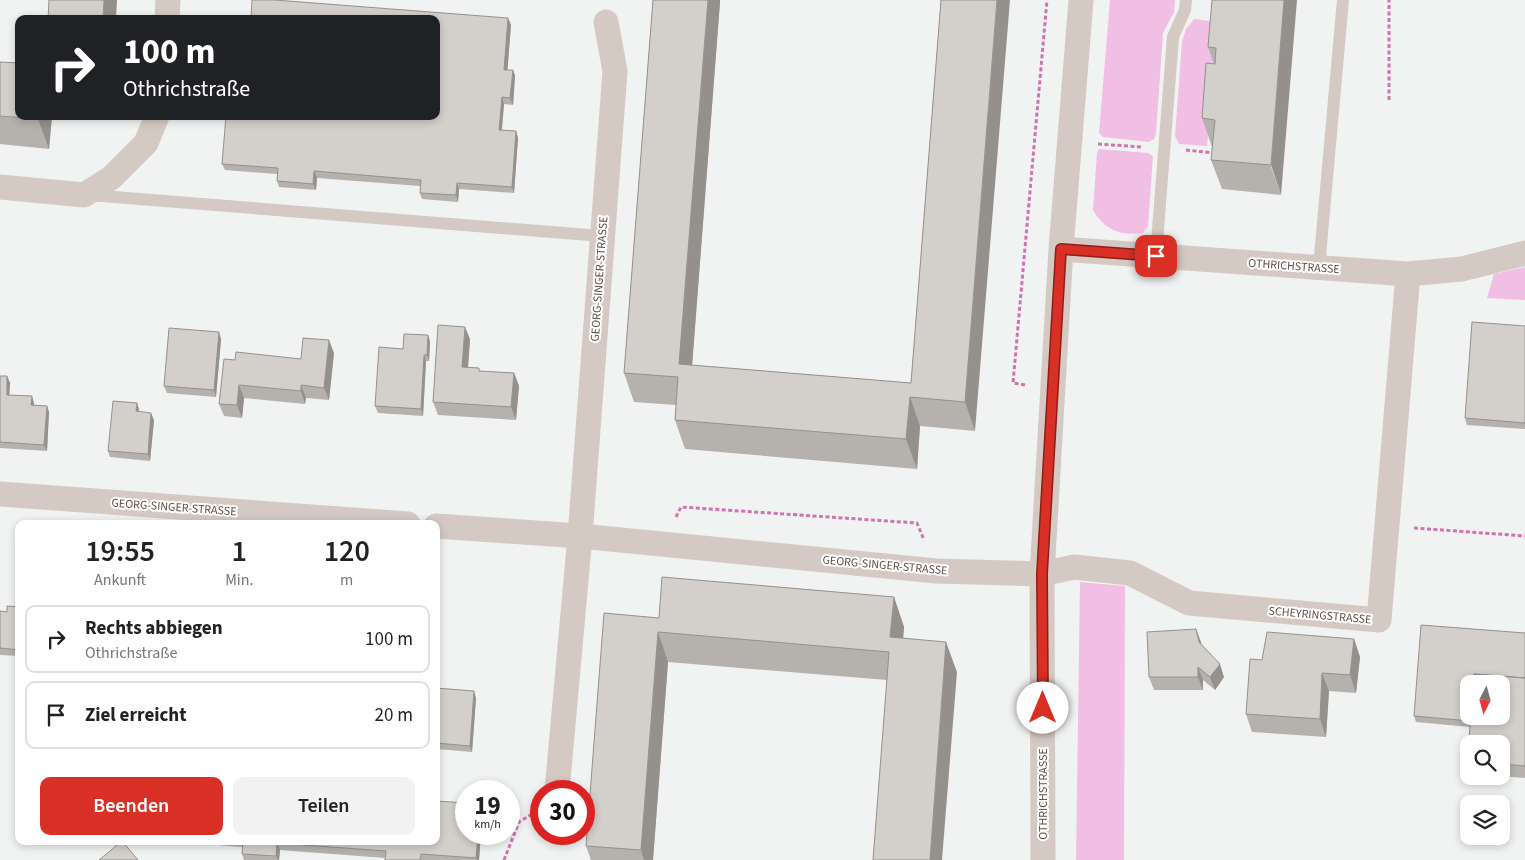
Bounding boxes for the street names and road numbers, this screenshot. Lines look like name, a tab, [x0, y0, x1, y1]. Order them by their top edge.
street label: GEORG-SINGER-STRASSE	[587, 216, 612, 342]
street label: OTHRICHSTRASSE	[1248, 255, 1340, 278]
street label: GEORG-SINGER-STRASSE	[111, 495, 237, 520]
street label: GEORG-SINGER-STRASSE	[822, 552, 948, 579]
street label: SCHEYRINGSTRASSE	[1268, 603, 1372, 628]
street label: OTHRICHSTRASSE	[1035, 748, 1052, 840]

